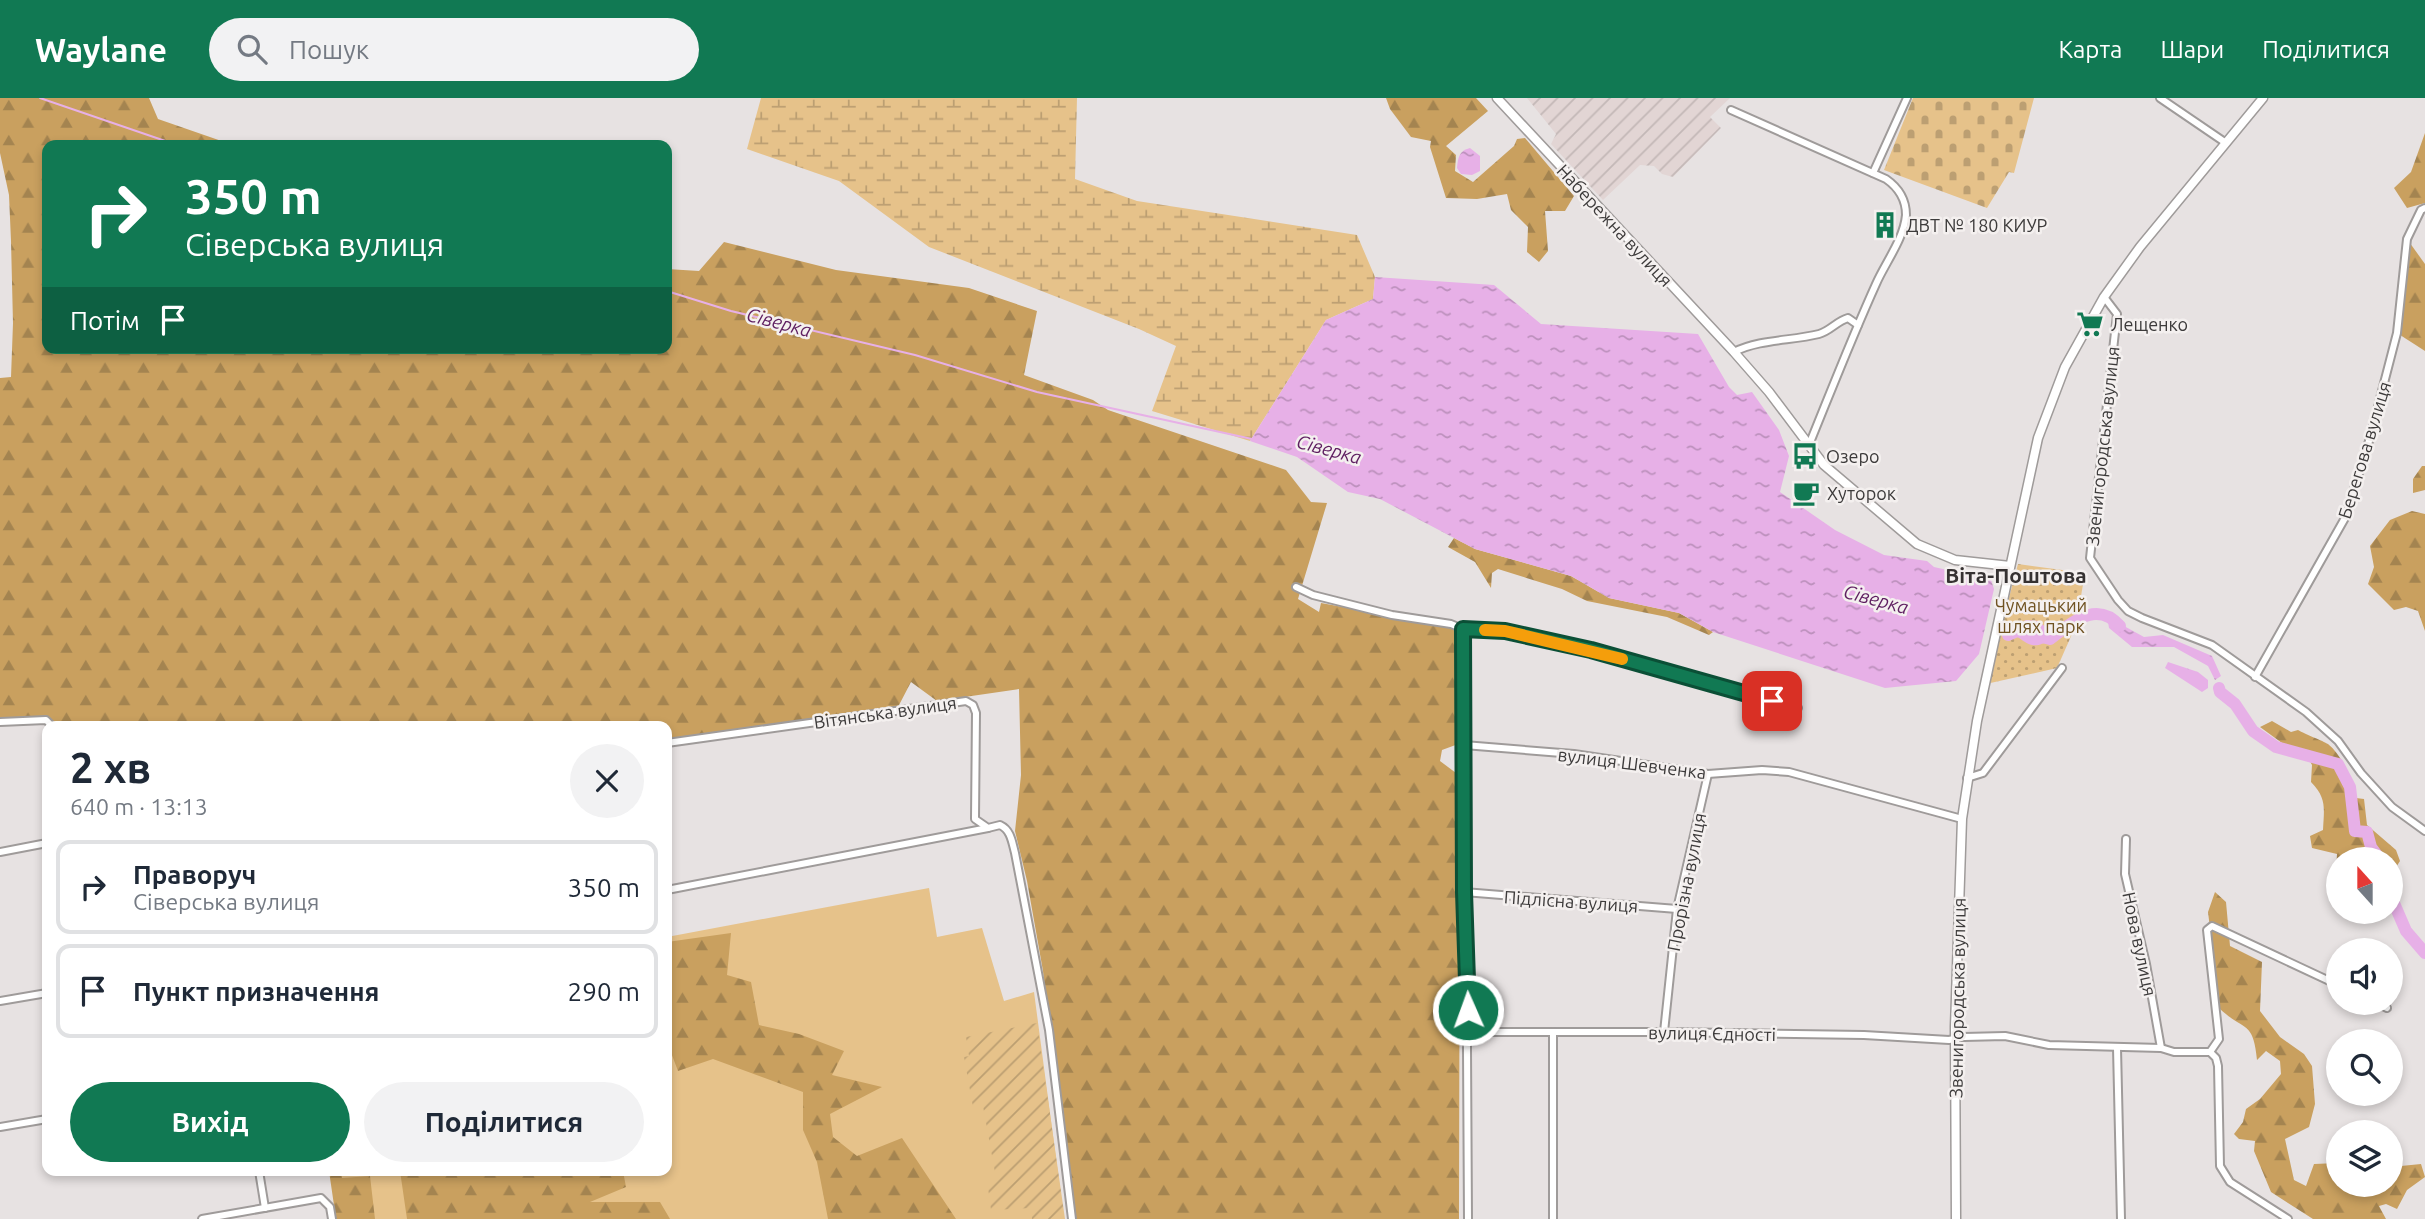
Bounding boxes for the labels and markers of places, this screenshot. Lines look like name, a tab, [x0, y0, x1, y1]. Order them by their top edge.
building icon: ДВТ № 180 КИУР	[1870, 210, 1900, 240]
place label: ДВТ № 180 КИУР	[1906, 215, 2048, 235]
supermarket icon: Лещенко	[2075, 309, 2105, 339]
place label: Лещенко	[2111, 314, 2188, 334]
bus stop icon: Озеро	[1790, 441, 1820, 471]
place label: Озеро	[1826, 446, 1880, 466]
cafe icon: Хуторок	[1791, 478, 1821, 508]
place label: Хуторок	[1827, 483, 1896, 503]
pin	[1742, 671, 1802, 731]

